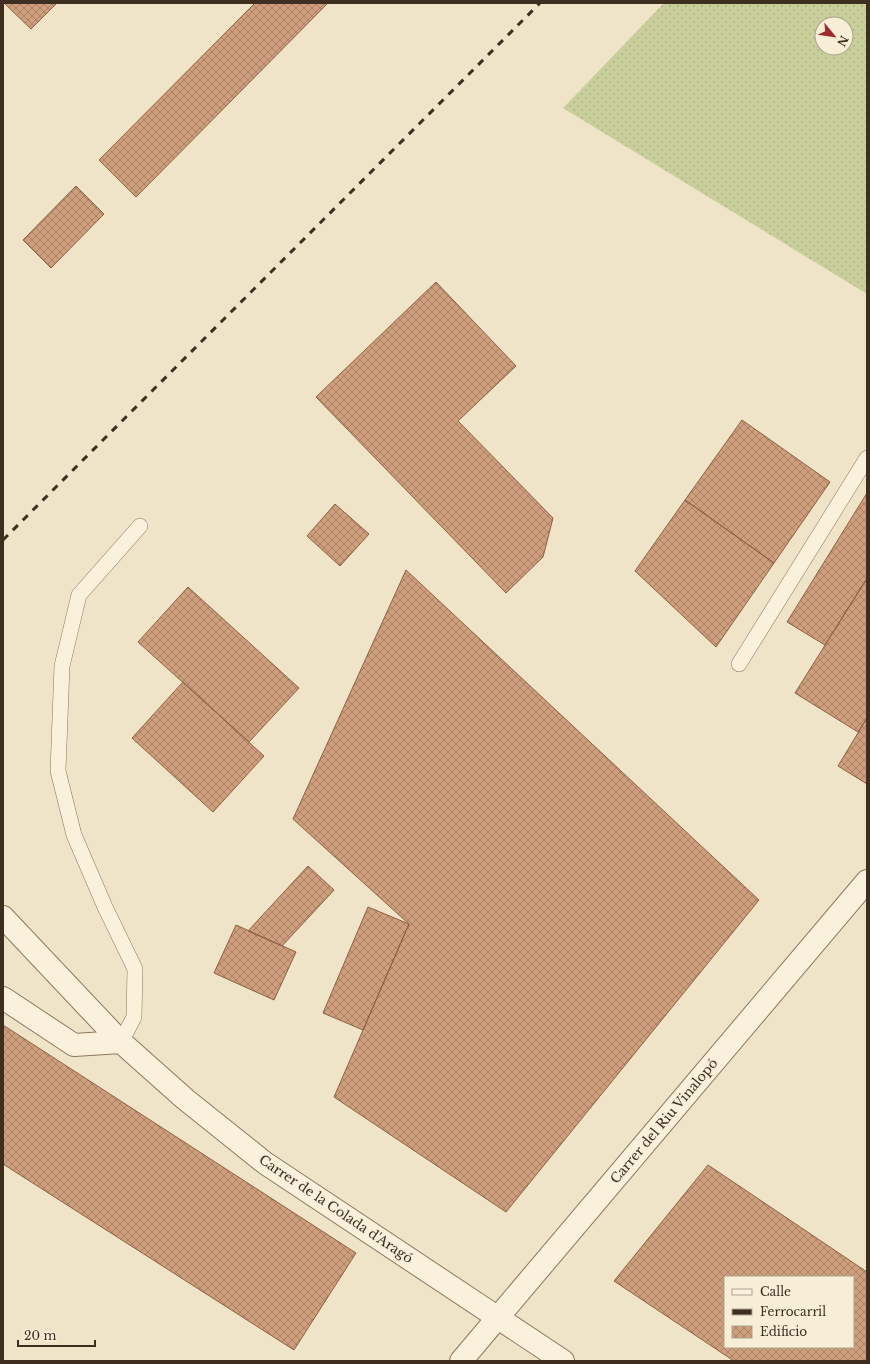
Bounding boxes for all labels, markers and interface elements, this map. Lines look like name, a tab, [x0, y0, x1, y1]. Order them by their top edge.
north arrow	[814, 16, 854, 56]
text: N	[834, 33, 851, 49]
street label: Carrer del Riu Vinalopó	[607, 1055, 721, 1187]
street label: Carrer de la Colada d'Aragó	[256, 1151, 416, 1267]
legend	[724, 1276, 854, 1348]
text: Calle	[760, 1284, 791, 1299]
text: Ferrocarril	[760, 1304, 826, 1319]
scale bar	[18, 1322, 95, 1348]
text: Edificio	[760, 1324, 807, 1339]
text: 20 m	[24, 1328, 56, 1343]

